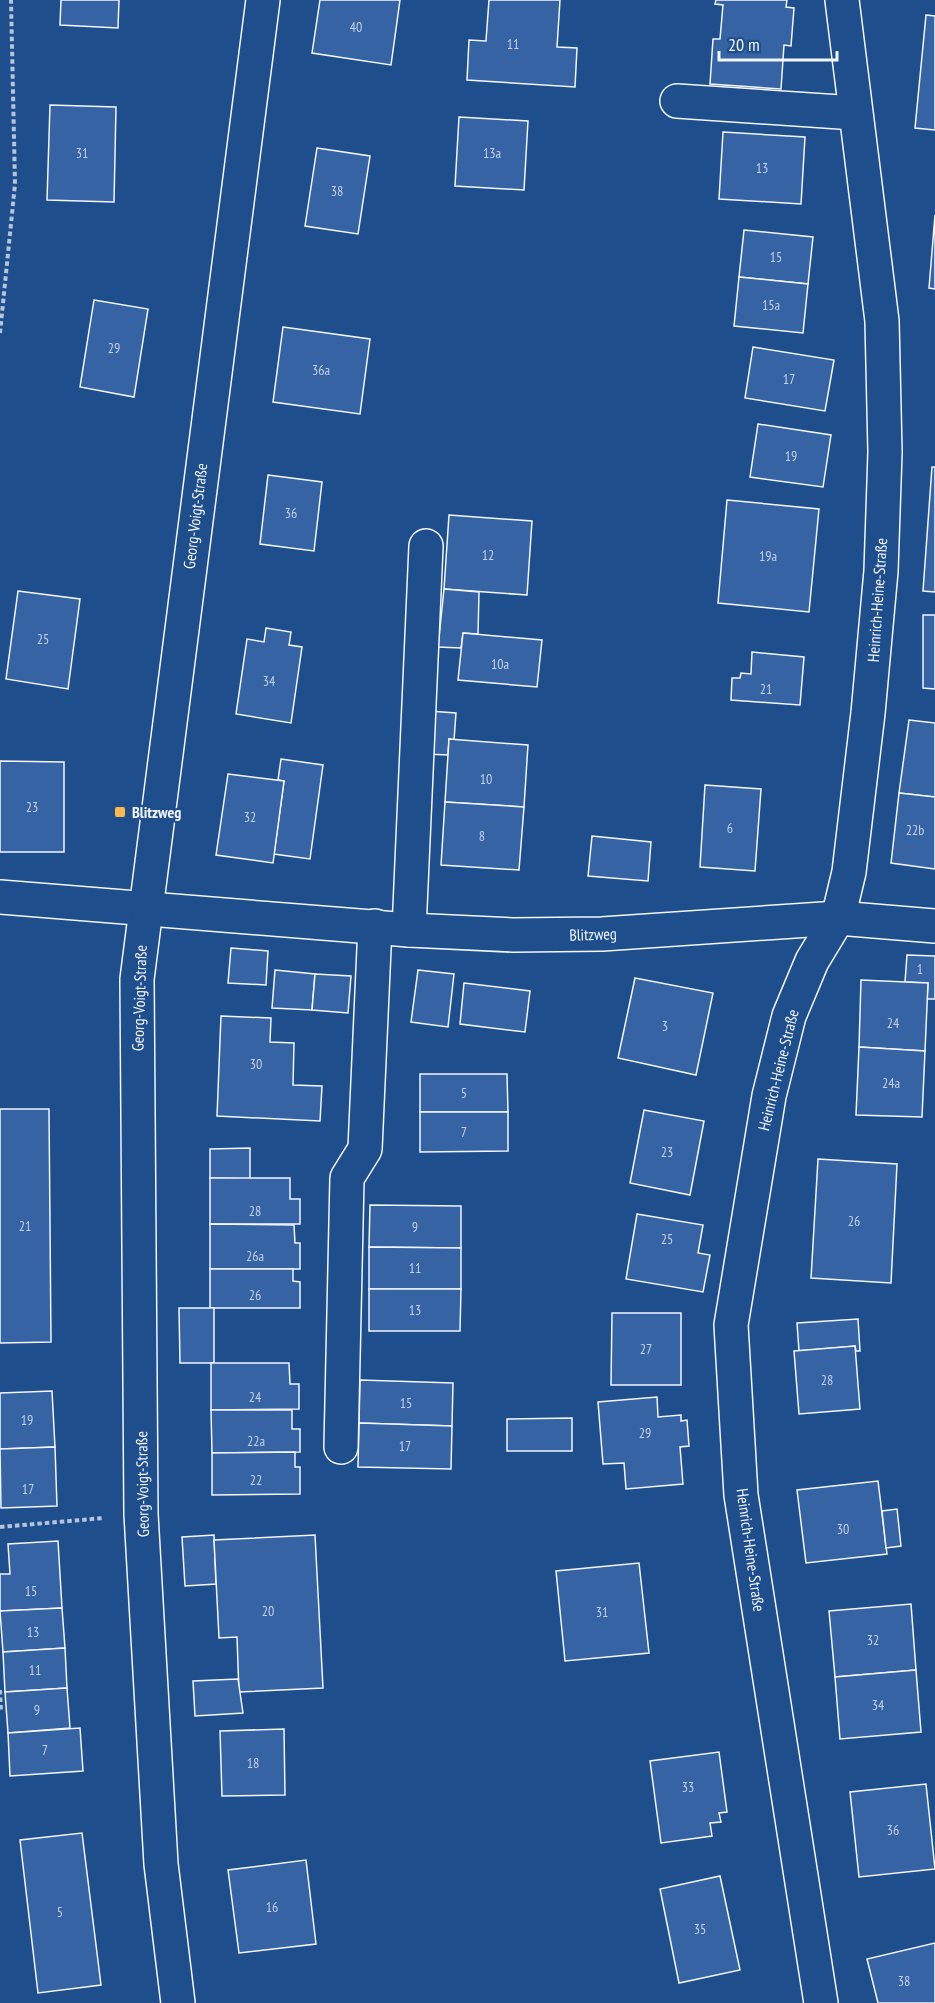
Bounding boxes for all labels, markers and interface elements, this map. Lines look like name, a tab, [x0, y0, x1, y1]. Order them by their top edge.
house number: 40	[350, 18, 362, 36]
scale bar	[719, 24, 838, 62]
text: 20 m	[728, 33, 760, 56]
house number: 11	[507, 35, 519, 53]
house number: 31	[76, 144, 88, 162]
house number: 13a	[483, 144, 501, 162]
house number: 13	[756, 159, 768, 177]
house number: 38	[331, 182, 343, 200]
house number: 15	[770, 248, 782, 266]
house number: 15a	[762, 296, 780, 314]
house number: 29	[108, 339, 120, 357]
house number: 36a	[312, 361, 330, 379]
house number: 17	[783, 370, 795, 388]
house number: 19	[785, 447, 797, 465]
street label: Georg-Voigt-Straße	[179, 462, 211, 570]
house number: 36	[285, 504, 297, 522]
street label: Heinrich-Heine-Straße	[863, 537, 891, 663]
house number: 12	[482, 546, 494, 564]
house number: 19a	[759, 547, 777, 565]
house number: 25	[37, 630, 49, 648]
house number: 10a	[491, 655, 509, 673]
house number: 34	[263, 672, 276, 690]
house number: 21	[760, 680, 772, 698]
house number: 10	[480, 770, 492, 788]
house number: 23	[26, 798, 38, 816]
place label: Blitzweg	[132, 802, 181, 822]
marker: Blitzweg	[113, 805, 127, 819]
house number: 32	[244, 808, 256, 826]
house number: 6	[727, 819, 733, 837]
house number: 22b	[906, 821, 924, 839]
house number: 8	[479, 827, 485, 845]
street label: Blitzweg	[569, 923, 617, 945]
street label: Georg-Voigt-Straße	[127, 945, 151, 1051]
house number: 1	[917, 960, 923, 978]
street label: Heinrich-Heine-Straße	[753, 1007, 803, 1133]
house number: 24	[887, 1014, 900, 1032]
house number: 3	[662, 1017, 668, 1035]
house number: 30	[250, 1055, 262, 1073]
house number: 24a	[882, 1074, 900, 1092]
house number: 5	[461, 1084, 467, 1102]
house number: 7	[461, 1123, 467, 1141]
house number: 23	[661, 1143, 673, 1161]
house number: 28	[249, 1202, 261, 1220]
house number: 26	[848, 1212, 860, 1230]
house number: 21	[19, 1217, 31, 1235]
house number: 9	[412, 1218, 418, 1236]
house number: 25	[661, 1230, 673, 1248]
house number: 26a	[246, 1247, 264, 1265]
house number: 11	[409, 1259, 421, 1277]
house number: 26	[249, 1286, 261, 1304]
house number: 13	[409, 1301, 421, 1319]
house number: 27	[640, 1340, 652, 1358]
house number: 28	[821, 1371, 833, 1389]
house number: 24	[249, 1388, 262, 1406]
house number: 15	[400, 1394, 412, 1412]
house number: 19	[21, 1411, 33, 1429]
house number: 29	[639, 1424, 651, 1442]
street label: Georg-Voigt-Straße	[131, 1431, 153, 1537]
house number: 22a	[247, 1432, 265, 1450]
house number: 17	[399, 1437, 411, 1455]
house number: 22	[250, 1471, 262, 1489]
house number: 17	[22, 1480, 34, 1498]
street label: Heinrich-Heine-Straße	[732, 1487, 770, 1613]
house number: 30	[837, 1520, 849, 1538]
house number: 15	[25, 1582, 37, 1600]
house number: 20	[262, 1602, 274, 1620]
house number: 31	[596, 1603, 608, 1621]
house number: 13	[27, 1623, 39, 1641]
house number: 32	[867, 1631, 879, 1649]
house number: 11	[29, 1661, 41, 1679]
house number: 34	[872, 1696, 885, 1714]
house number: 9	[34, 1701, 40, 1719]
house number: 7	[42, 1741, 48, 1759]
house number: 18	[247, 1754, 259, 1772]
house number: 33	[682, 1778, 694, 1796]
house number: 36	[887, 1821, 899, 1839]
house number: 16	[266, 1898, 278, 1916]
house number: 5	[57, 1903, 63, 1921]
house number: 35	[694, 1920, 706, 1938]
house number: 38	[898, 1972, 910, 1990]

